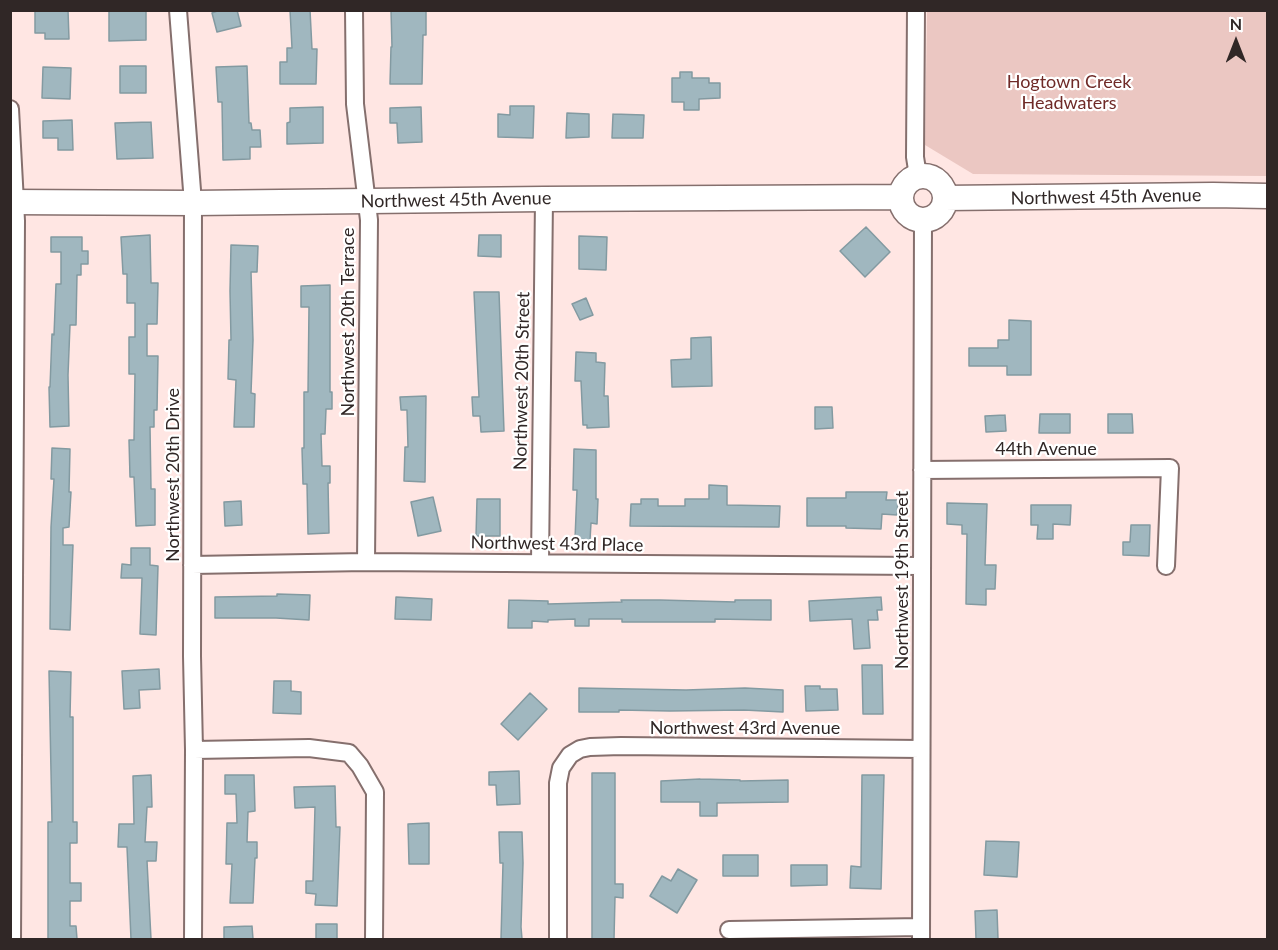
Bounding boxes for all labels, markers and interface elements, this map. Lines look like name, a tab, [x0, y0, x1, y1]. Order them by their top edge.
north arrow	[1206, 12, 1266, 72]
text: N	[1230, 14, 1242, 33]
park label: Hogtown Creek Headwaters	[1007, 71, 1131, 113]
street label: Northwest 45th Avenue	[1011, 185, 1201, 209]
street label: Northwest 45th Avenue	[361, 188, 551, 212]
street label: Northwest 20th Terrace	[337, 228, 359, 416]
street label: Northwest 20th Street	[510, 292, 534, 470]
street label: Northwest 20th Drive	[162, 388, 184, 562]
street label: 44th Avenue	[995, 438, 1097, 460]
street label: Northwest 19th Street	[891, 491, 913, 669]
street label: Northwest 43rd Place	[470, 532, 644, 556]
street label: Northwest 43rd Avenue	[650, 717, 840, 739]

